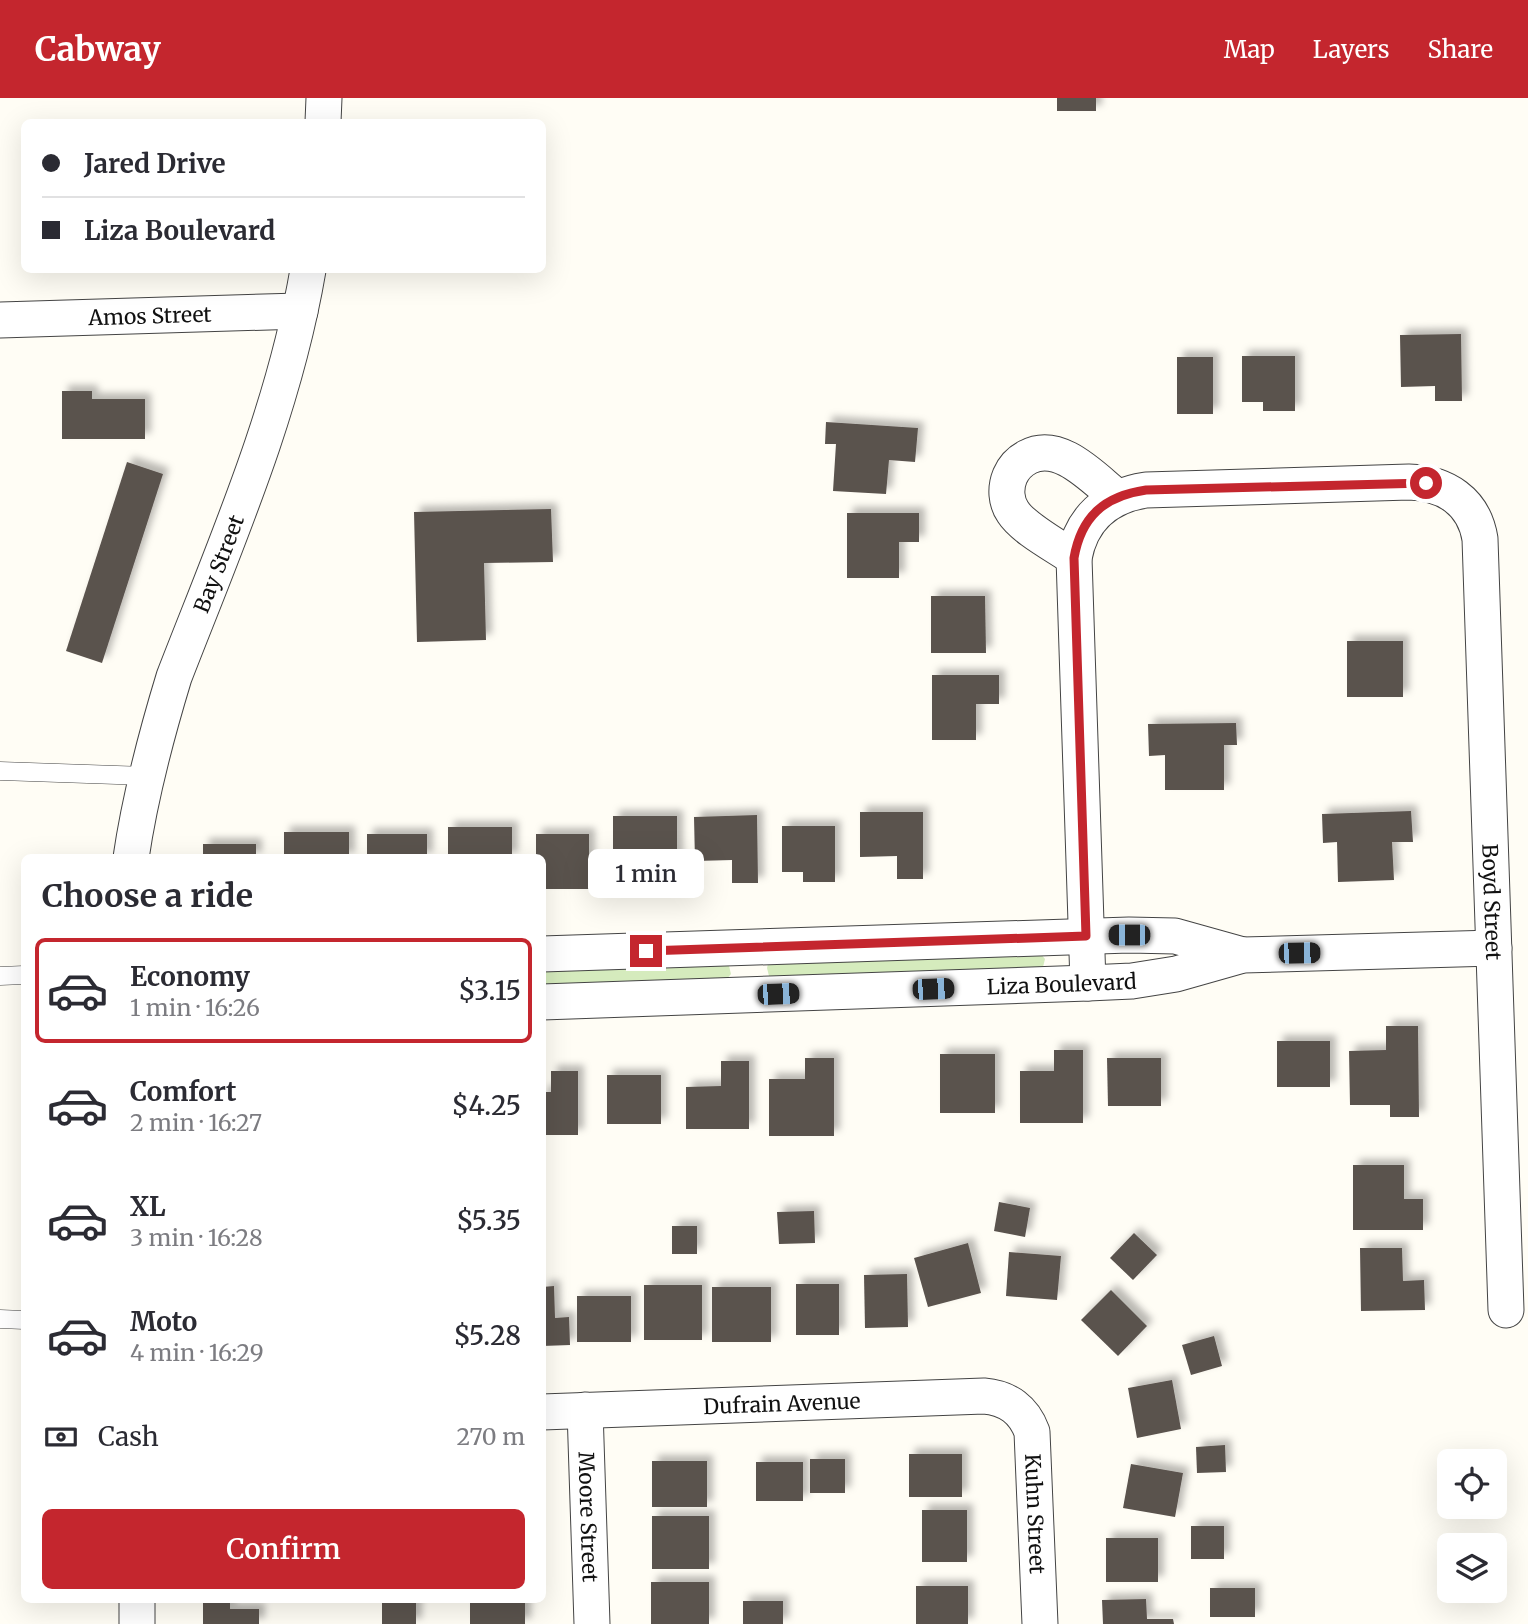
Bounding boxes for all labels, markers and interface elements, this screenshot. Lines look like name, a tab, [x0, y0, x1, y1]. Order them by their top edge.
text: Cabway	[35, 29, 161, 70]
text: Map	[1224, 34, 1275, 65]
text: Layers	[1313, 34, 1389, 65]
text: Share	[1427, 34, 1493, 65]
text: Jared Drive	[84, 147, 226, 180]
text: Liza Boulevard	[84, 214, 275, 247]
street label: Amos Street	[87, 300, 212, 331]
route start	[1410, 467, 1442, 499]
street label: Bay Street	[187, 511, 250, 616]
street label: Boyd Street	[1477, 843, 1508, 961]
callout: 1 min	[588, 850, 704, 898]
text: 1 min	[615, 859, 677, 888]
text: Choose a ride	[42, 876, 253, 916]
car	[1109, 925, 1151, 946]
route end	[630, 935, 662, 967]
car	[1278, 942, 1321, 964]
icon: car	[46, 959, 109, 1022]
text: Economy	[130, 960, 250, 993]
street label: Liza Boulevard	[986, 967, 1138, 1000]
text: $3.15	[458, 974, 521, 1007]
car	[912, 978, 955, 1000]
car	[757, 983, 800, 1005]
text: 1 min · 16:26	[130, 993, 260, 1022]
icon: car	[46, 1074, 109, 1137]
text: Comfort	[130, 1075, 236, 1108]
text: $4.25	[452, 1089, 521, 1122]
text: 2 min · 16:27	[130, 1108, 262, 1137]
icon: car	[46, 1189, 109, 1252]
text: XL	[130, 1190, 166, 1223]
text: $5.35	[456, 1204, 521, 1237]
text: 3 min · 16:28	[130, 1223, 263, 1252]
icon: car	[46, 1304, 109, 1367]
text: Moto	[130, 1305, 197, 1338]
text: $5.28	[454, 1319, 521, 1352]
text: 4 min · 16:29	[130, 1338, 264, 1367]
street label: Dufrain Avenue	[703, 1387, 861, 1420]
icon: cash	[42, 1418, 80, 1456]
text: Cash	[98, 1420, 159, 1453]
text: 270 m	[457, 1422, 525, 1451]
map controls	[1437, 1449, 1507, 1603]
button: locate	[1437, 1449, 1507, 1519]
street label: Moore Street	[573, 1451, 604, 1583]
street label: Kuhn Street	[1019, 1453, 1051, 1574]
button: Confirm	[42, 1509, 525, 1589]
button: layers	[1437, 1533, 1507, 1603]

